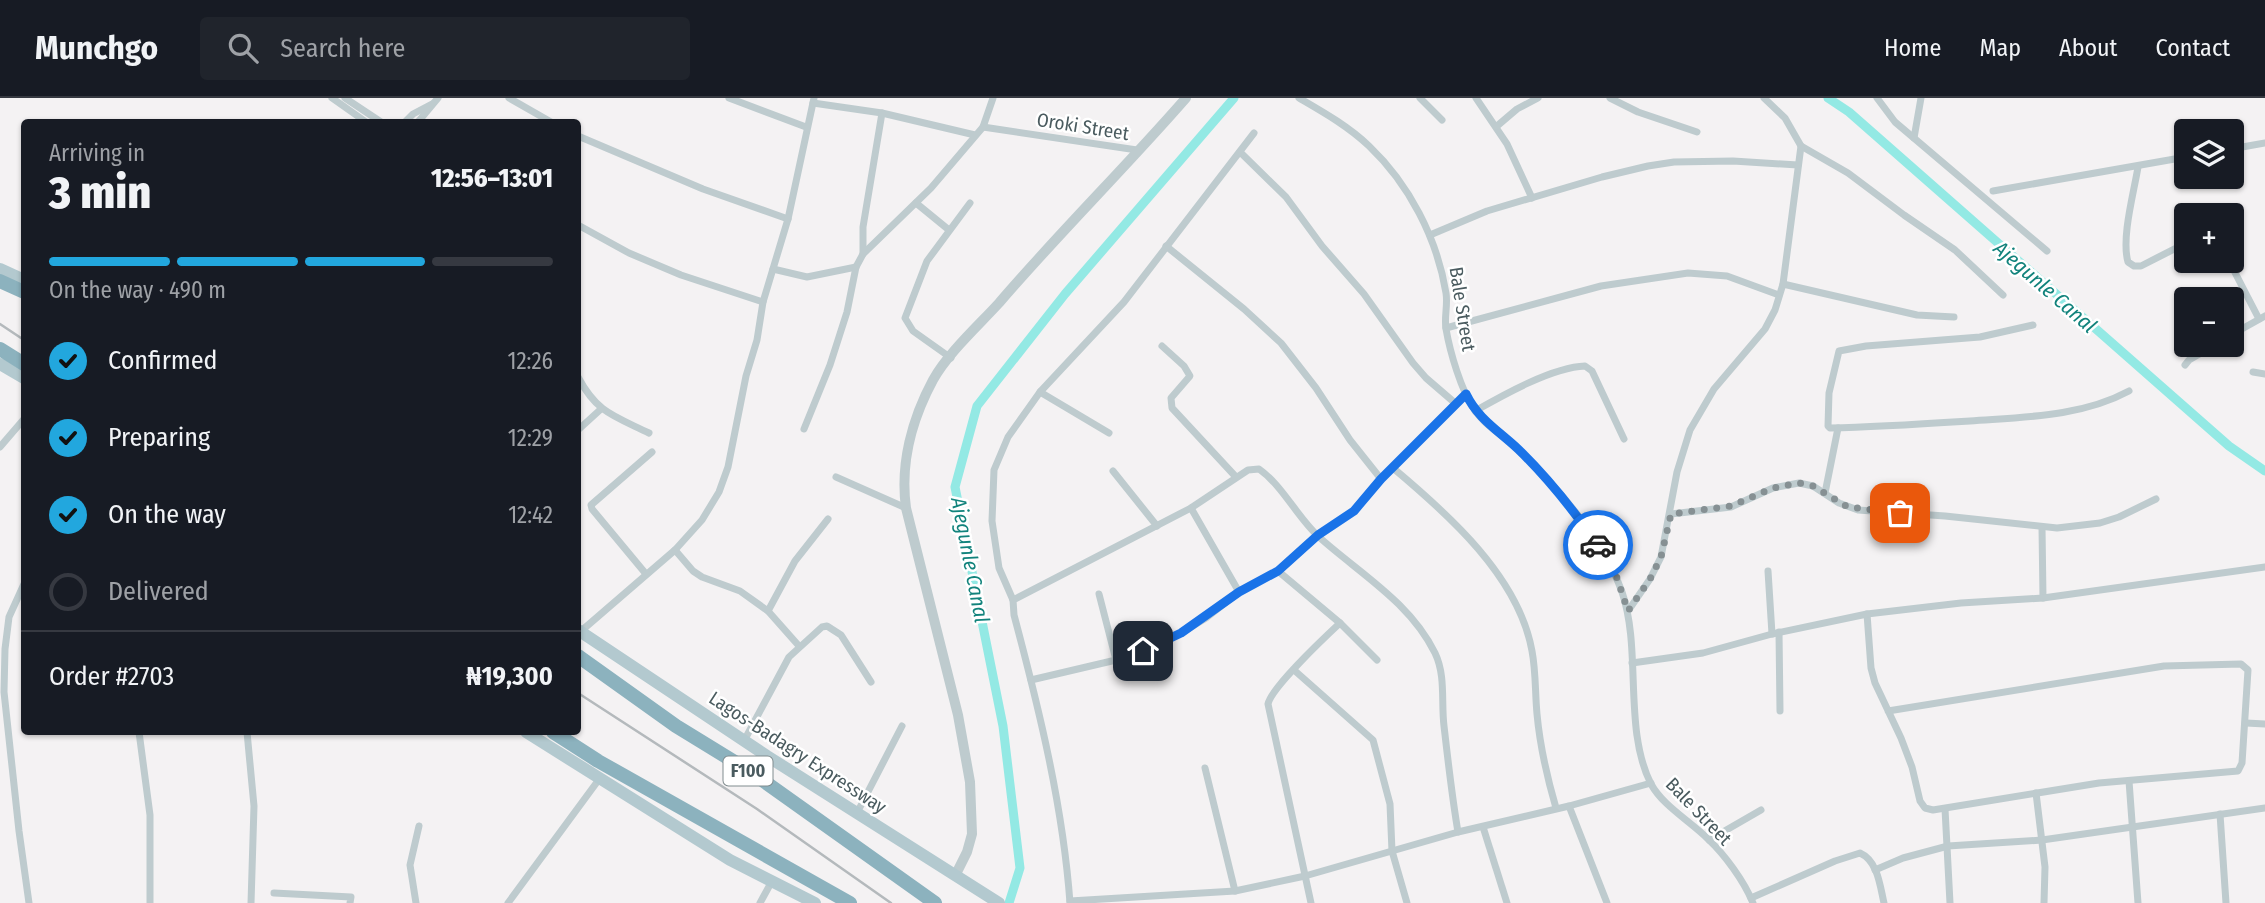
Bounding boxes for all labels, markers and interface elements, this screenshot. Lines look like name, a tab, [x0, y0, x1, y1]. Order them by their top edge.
search box	[200, 17, 690, 80]
text: Munchgo	[35, 28, 158, 68]
icon: search	[224, 29, 262, 67]
text: Search here	[280, 33, 405, 64]
text: Home	[1884, 34, 1941, 62]
text: Map	[1979, 34, 2021, 62]
text: About	[2059, 34, 2117, 62]
text: Contact	[2155, 34, 2230, 62]
street label: Oroki Street	[1035, 108, 1131, 145]
map controls	[2174, 119, 2244, 357]
button: layers	[2174, 119, 2244, 189]
text: Arriving in	[49, 139, 145, 167]
text: 12:56–13:01	[431, 163, 553, 194]
text: 3 min	[49, 165, 151, 220]
button: +	[2174, 203, 2244, 273]
water label: Ajegunle Canal	[1988, 235, 2102, 339]
street label: Bale Street	[1444, 265, 1481, 354]
text: On the way · 490 m	[49, 276, 226, 304]
button: −	[2174, 287, 2244, 357]
icon: check	[49, 342, 87, 380]
text: Confirmed	[108, 345, 218, 376]
text: 12:26	[507, 347, 553, 375]
icon: check	[49, 419, 87, 457]
text: Preparing	[108, 422, 210, 453]
text: 12:29	[508, 424, 553, 452]
pin	[1870, 483, 1930, 543]
water label: Ajegunle Canal	[945, 494, 995, 625]
icon: bag	[1881, 494, 1919, 532]
icon: check	[49, 496, 87, 534]
text: On the way	[108, 499, 226, 530]
text: 12:42	[508, 501, 553, 529]
courier	[1563, 510, 1633, 580]
icon: car	[1579, 526, 1617, 564]
text: Delivered	[108, 576, 209, 607]
pin	[1113, 621, 1173, 681]
icon: home	[1124, 632, 1162, 670]
text: Order #2703	[49, 661, 174, 692]
text: ₦19,300	[466, 661, 553, 692]
street label: Lagos-Badagry Expressway	[705, 686, 891, 819]
road number: F100	[724, 756, 772, 786]
street label: Bale Street	[1661, 773, 1737, 850]

